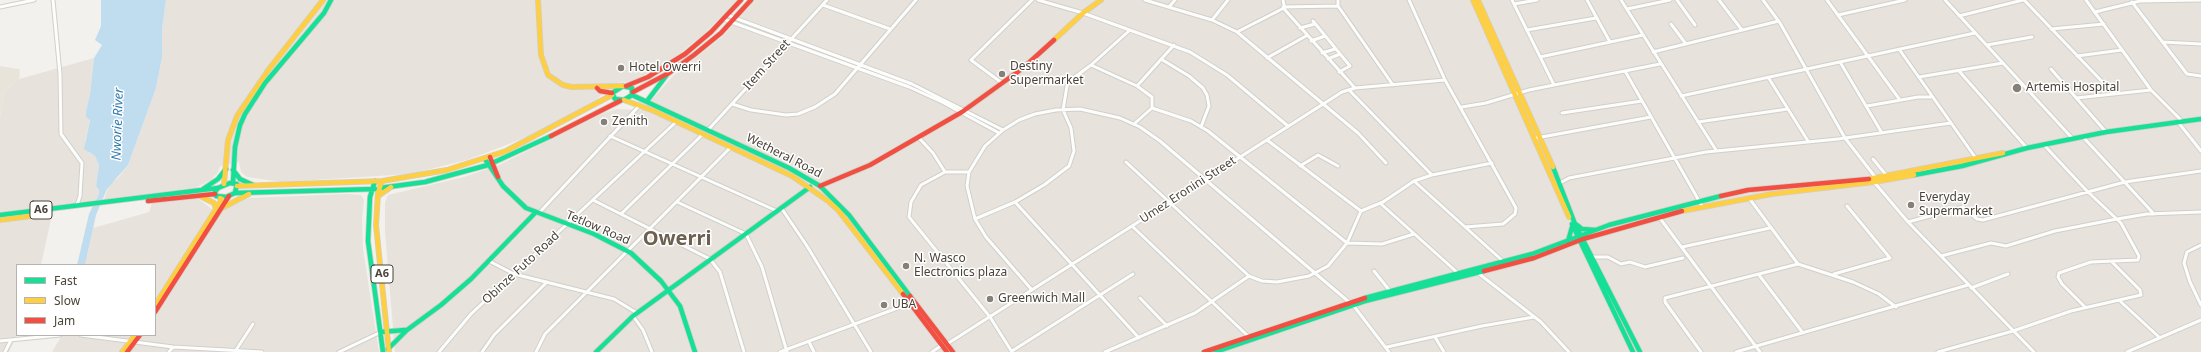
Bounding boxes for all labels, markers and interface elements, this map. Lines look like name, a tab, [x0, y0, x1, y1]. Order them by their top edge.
street label: Item Street	[741, 37, 793, 93]
place label: Destiny Supermarket	[1010, 60, 1084, 88]
place label: Hotel Owerri	[629, 61, 701, 75]
marker: Hotel Owerri	[616, 63, 626, 73]
marker: Destiny Supermarket	[997, 69, 1007, 79]
place label: Artemis Hospital	[2026, 81, 2119, 95]
marker: Artemis Hospital	[2011, 82, 2023, 94]
water label: Nworie River	[109, 87, 127, 161]
place label: Zenith	[612, 115, 648, 129]
marker: Zenith	[599, 117, 609, 127]
street label: Wetheral Road	[744, 131, 824, 181]
street label: Umez Eronini Street	[1137, 154, 1239, 226]
place label: Everyday Supermarket	[1919, 191, 1993, 219]
marker: Everyday Supermarket	[1906, 200, 1916, 210]
road number: A6	[30, 201, 52, 219]
street label: Tetlow Road	[564, 208, 632, 248]
district label: Owerri	[643, 227, 711, 251]
street label: Obinze Futo Road	[480, 229, 562, 307]
place label: N. Wasco Electronics plaza	[914, 252, 1007, 280]
marker: N. Wasco Electronics plaza	[901, 261, 911, 271]
legend	[16, 264, 156, 336]
road number: A6	[371, 265, 393, 283]
text: Fast	[54, 272, 77, 289]
text: Slow	[54, 292, 80, 309]
place label: Greenwich Mall	[998, 292, 1085, 306]
marker: Greenwich Mall	[985, 294, 995, 304]
place label: UBA	[892, 298, 916, 312]
marker: UBA	[879, 300, 889, 310]
text: Jam	[54, 312, 75, 329]

